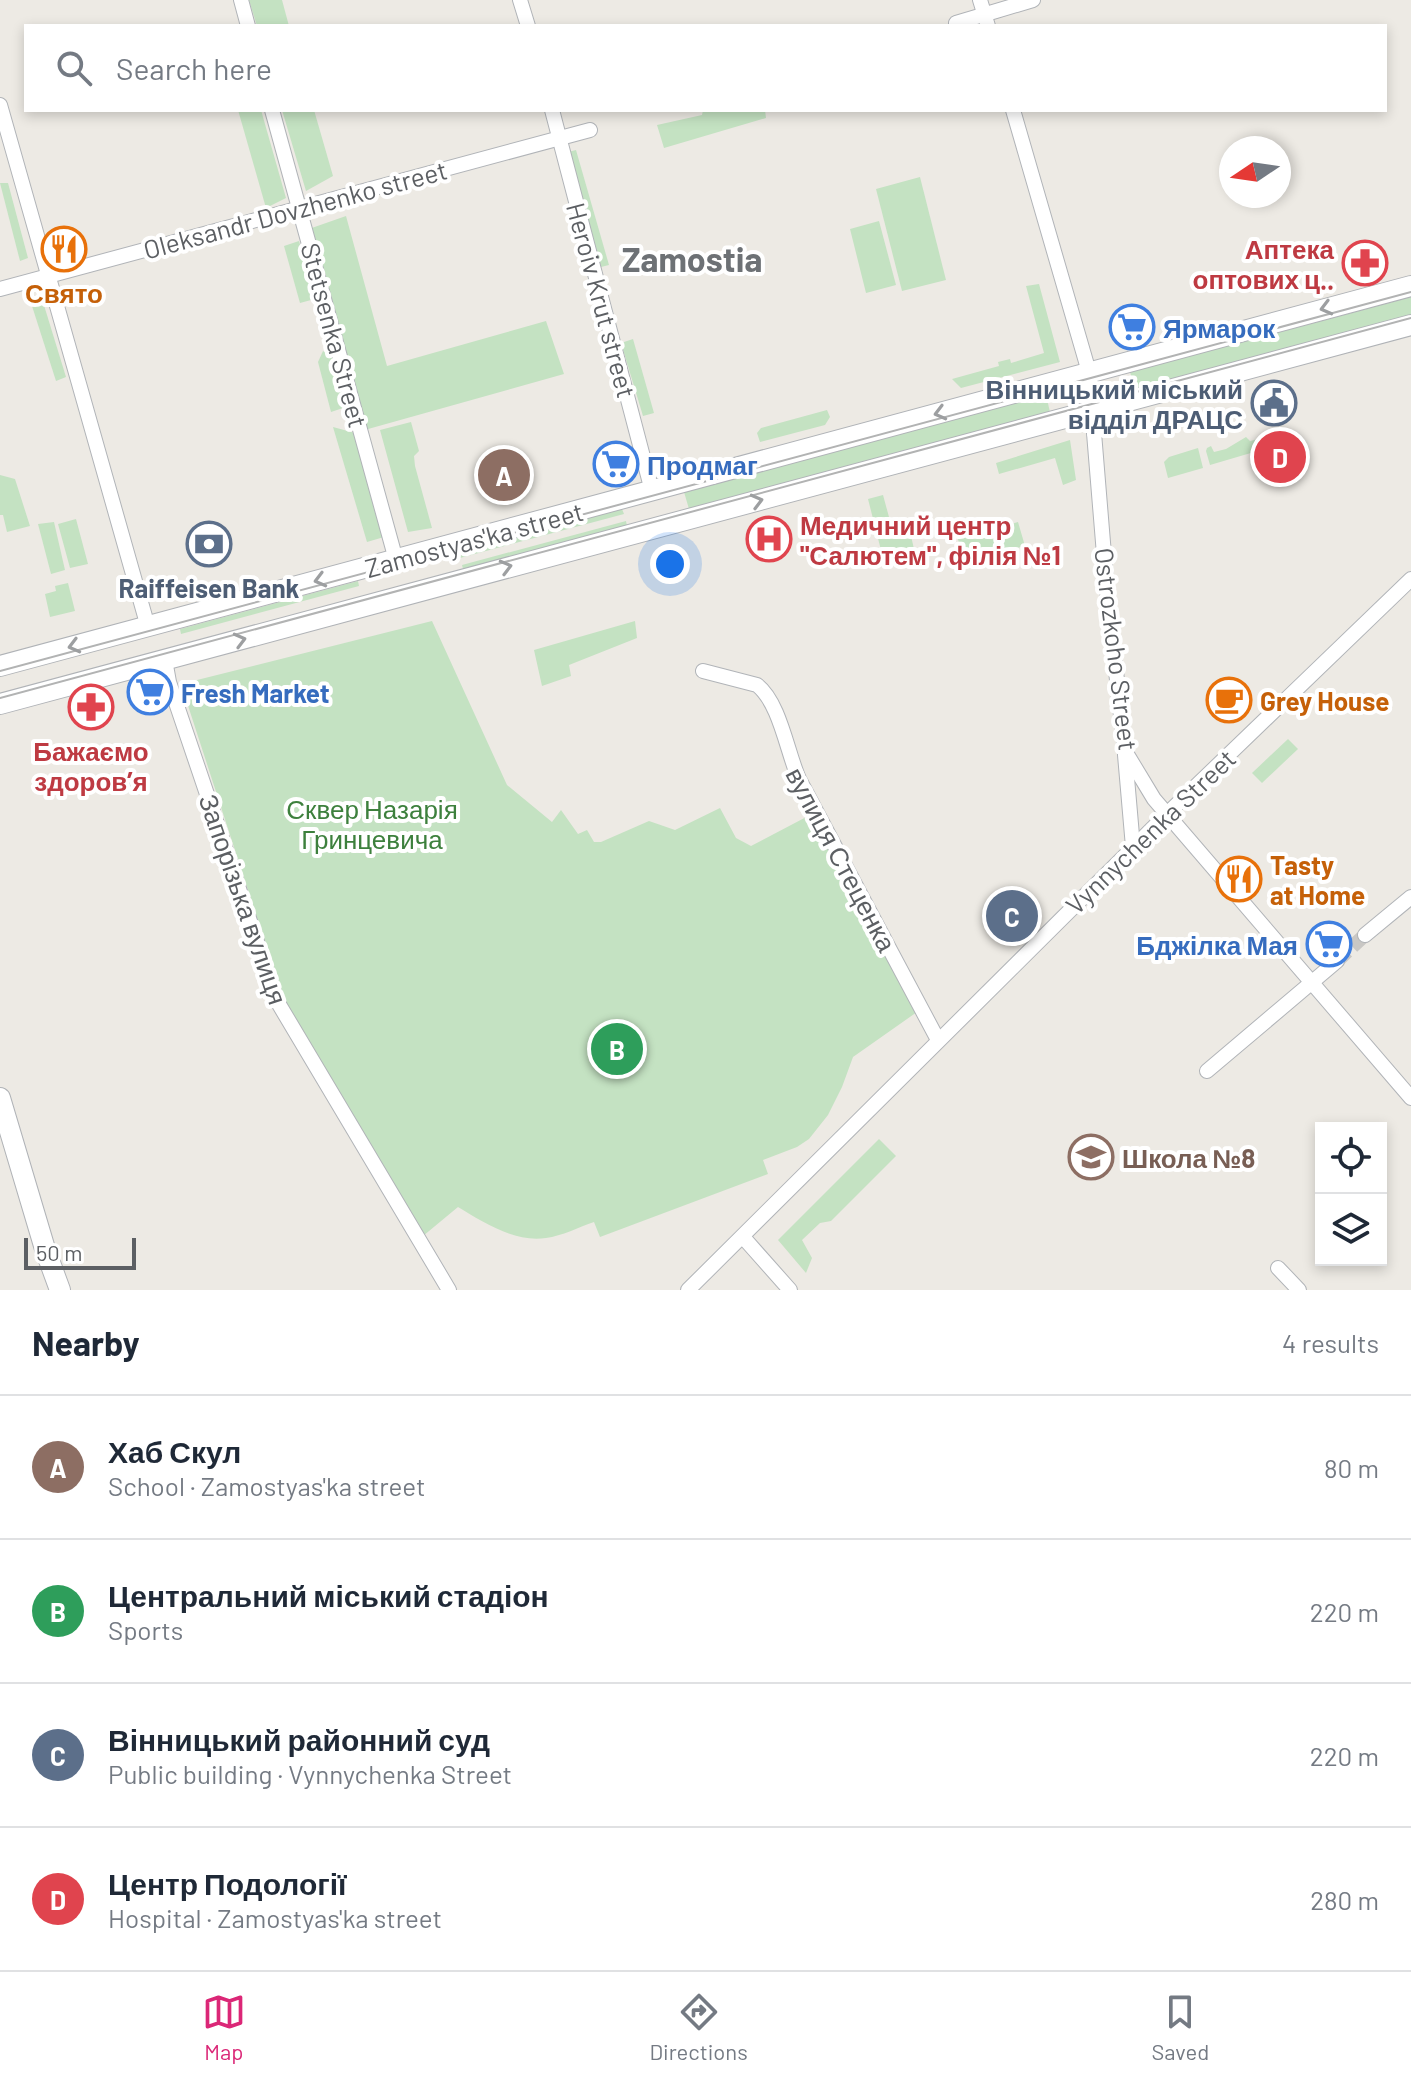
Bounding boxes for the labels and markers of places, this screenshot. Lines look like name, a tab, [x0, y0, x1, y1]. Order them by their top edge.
restaurant icon: Свято	[40, 225, 88, 273]
place label: Аптека оптових ц‥	[1193, 233, 1335, 294]
pharmacy icon: Аптека оптових ц‥	[1341, 239, 1389, 287]
place label: Свято	[25, 277, 103, 308]
supermarket icon: Ярмарок	[1108, 303, 1156, 351]
place label: Ярмарок	[1163, 312, 1276, 343]
place label: Вінницький міський відділ ДРАЦС	[986, 373, 1243, 434]
public building icon: Вінницький міський відділ ДРАЦС	[1250, 379, 1298, 427]
pin: D	[1254, 427, 1306, 487]
supermarket icon: Продмаг	[592, 440, 640, 488]
pin: A	[478, 445, 530, 505]
place label: Продмаг	[647, 449, 758, 480]
place label: Медичний центр "Салютем", філія №1	[800, 509, 1061, 570]
hospital icon: Медичний центр "Салютем", філія №1	[745, 515, 793, 563]
bank icon: Raiffeisen Bank	[185, 520, 233, 568]
place label: Raiffeisen Bank	[119, 572, 300, 603]
supermarket icon: Fresh Market	[126, 668, 174, 716]
cafe icon: Grey House	[1205, 676, 1253, 724]
place label: Fresh Market	[181, 677, 330, 708]
pharmacy icon: Бажаємо здоровʼя	[67, 683, 115, 731]
place label: Grey House	[1260, 685, 1390, 716]
place label: Бажаємо здоровʼя	[33, 735, 149, 796]
place label: Tasty at Home	[1270, 849, 1365, 910]
restaurant icon: Tasty at Home	[1215, 855, 1263, 903]
pin: C	[986, 886, 1038, 946]
supermarket icon: Бджілка Мая	[1305, 920, 1353, 968]
place label: Бджілка Мая	[1136, 929, 1298, 960]
pin: B	[591, 1019, 643, 1079]
school or university icon: Школа №8	[1067, 1133, 1115, 1181]
place label: Школа №8	[1122, 1142, 1255, 1173]

